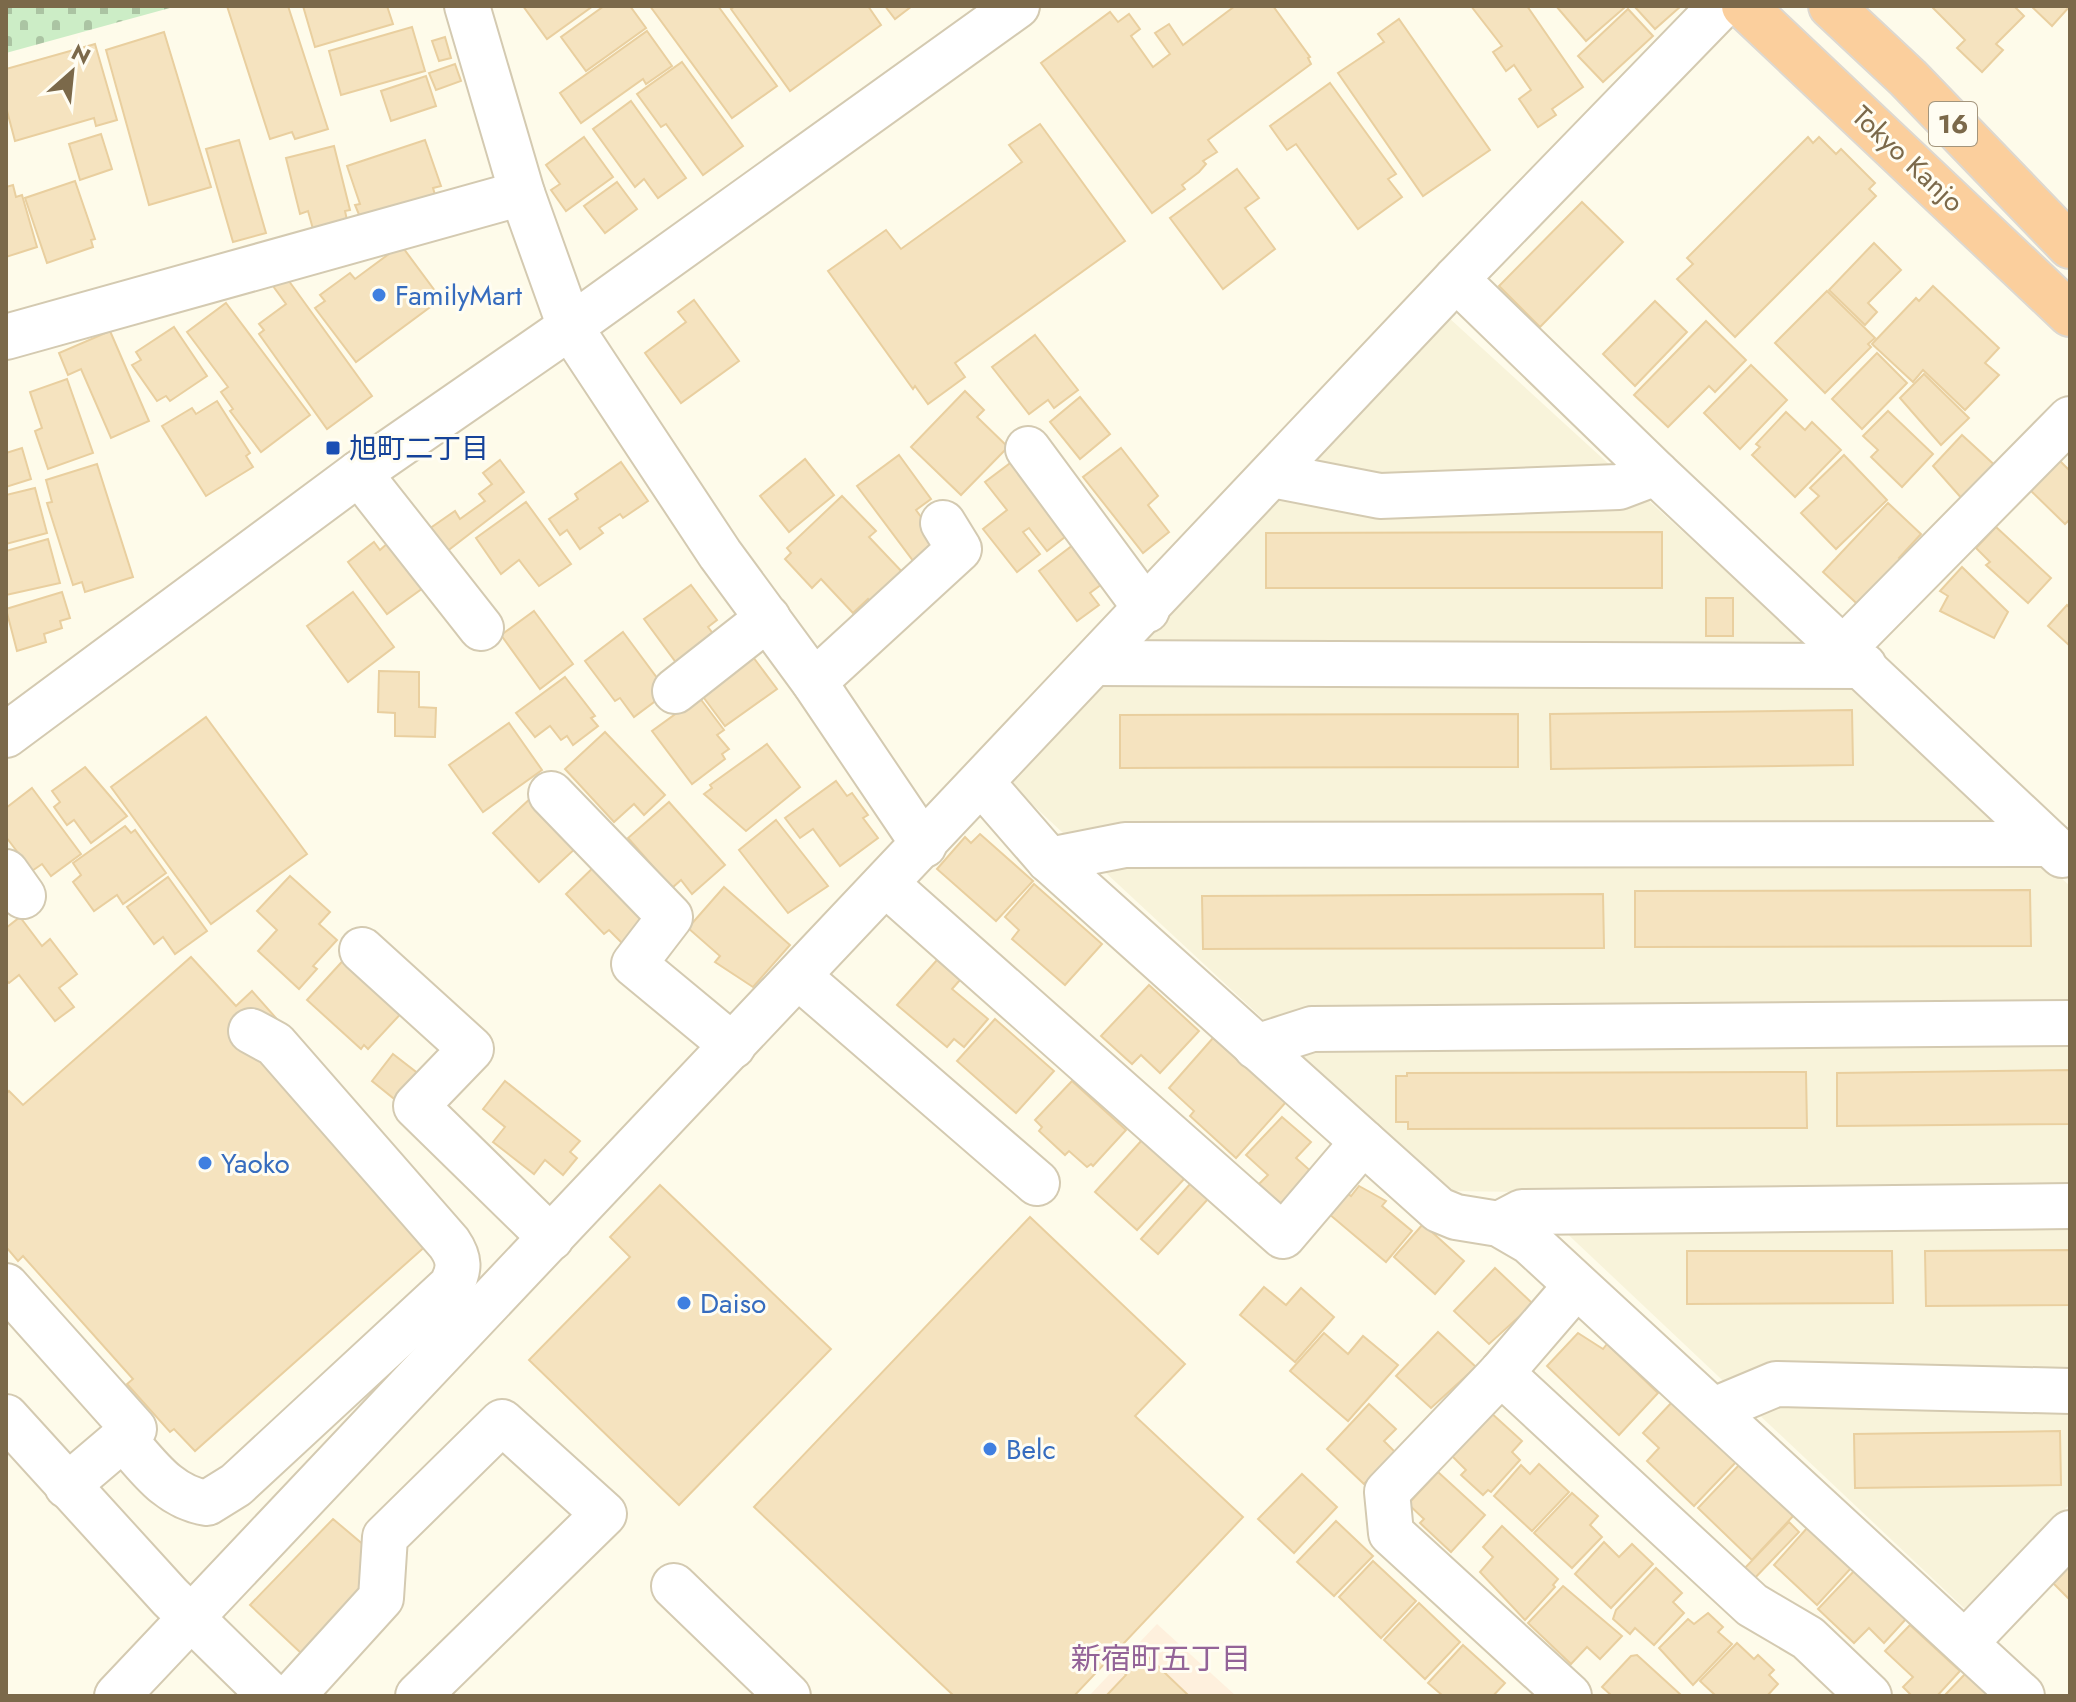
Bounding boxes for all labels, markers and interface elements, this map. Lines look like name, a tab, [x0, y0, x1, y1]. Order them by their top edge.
north arrow	[32, 32, 112, 112]
text: N	[66, 36, 96, 72]
street label: Tokyo Kanjo	[1843, 96, 1973, 222]
road number: 16	[1929, 102, 1977, 146]
place label: FamilyMart	[395, 275, 522, 316]
marker: FamilyMart	[370, 286, 388, 304]
place label: 旭町二丁目	[349, 428, 489, 469]
marker: 旭町二丁目	[324, 439, 342, 457]
place label: Yaoko	[221, 1143, 290, 1184]
marker: Yaoko	[196, 1154, 214, 1172]
place label: Daiso	[700, 1283, 766, 1324]
marker: Daiso	[675, 1294, 693, 1312]
place label: Belc	[1006, 1429, 1056, 1470]
marker: Belc	[981, 1440, 999, 1458]
district label: 新宿町五丁目	[1071, 1637, 1251, 1680]

